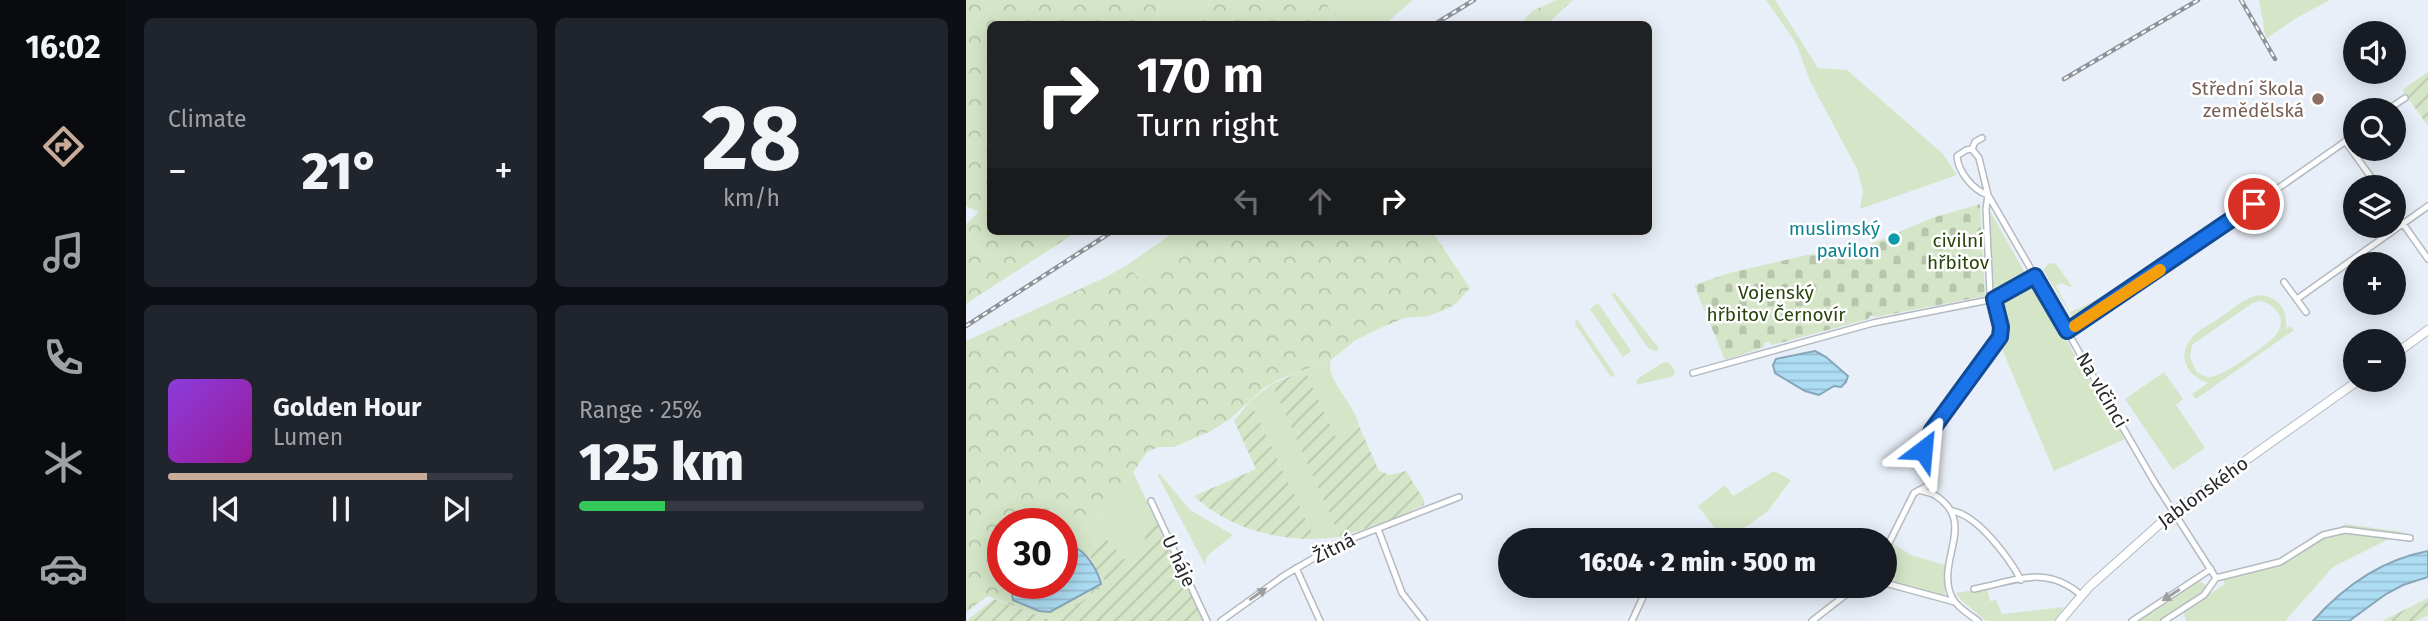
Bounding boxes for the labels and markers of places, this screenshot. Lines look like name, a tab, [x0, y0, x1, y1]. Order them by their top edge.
place label: Střední škola zemědělská	[2191, 77, 2304, 122]
marker: Střední škola zemědělská	[2310, 91, 2326, 107]
pin	[2224, 174, 2284, 234]
place label: muslimský pavilon	[1789, 217, 1881, 262]
marker: muslimský pavilon	[1886, 231, 1902, 247]

